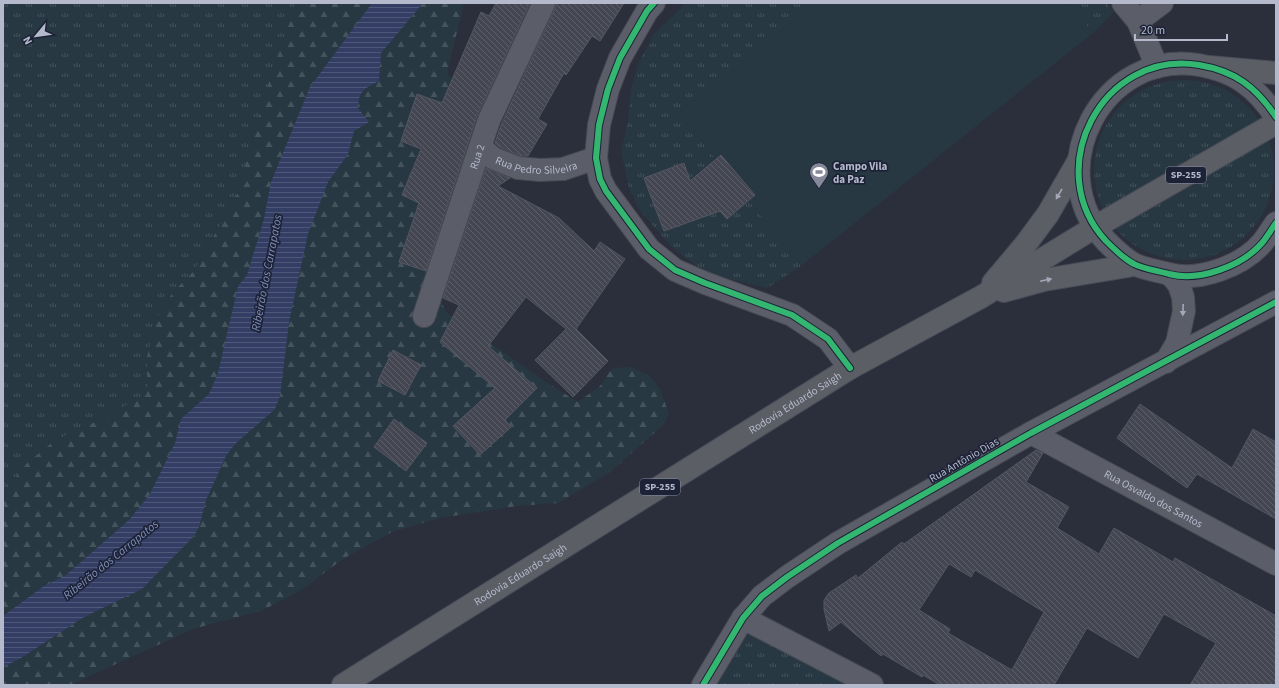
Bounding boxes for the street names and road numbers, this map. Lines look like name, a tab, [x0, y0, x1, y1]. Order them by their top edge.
street label: Rua 2	[466, 142, 488, 171]
street label: Rua Pedro Silveira	[493, 152, 579, 178]
road number: SP-255	[1166, 167, 1206, 183]
street label: Rodovia Eduardo Saigh	[746, 368, 844, 437]
street label: Rua Antônio Dias	[926, 434, 1002, 486]
street label: Rua Osvaldo dos Santos	[1102, 466, 1206, 531]
road number: SP-255	[640, 479, 680, 495]
street label: Rodovia Eduardo Saigh	[471, 540, 569, 609]

